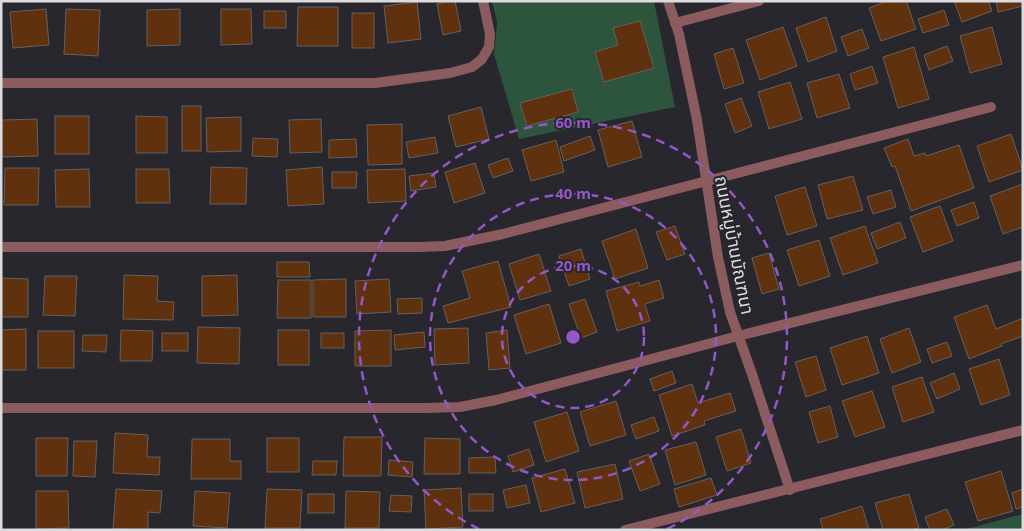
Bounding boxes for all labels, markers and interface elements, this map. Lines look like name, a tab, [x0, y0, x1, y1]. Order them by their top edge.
text: 60 m	[555, 112, 591, 132]
street label: ถนนหมู่บ้านมัณฑนา	[709, 174, 760, 317]
text: 40 m	[555, 183, 591, 203]
text: 20 m	[555, 255, 591, 275]
centre of rings	[564, 328, 582, 346]

